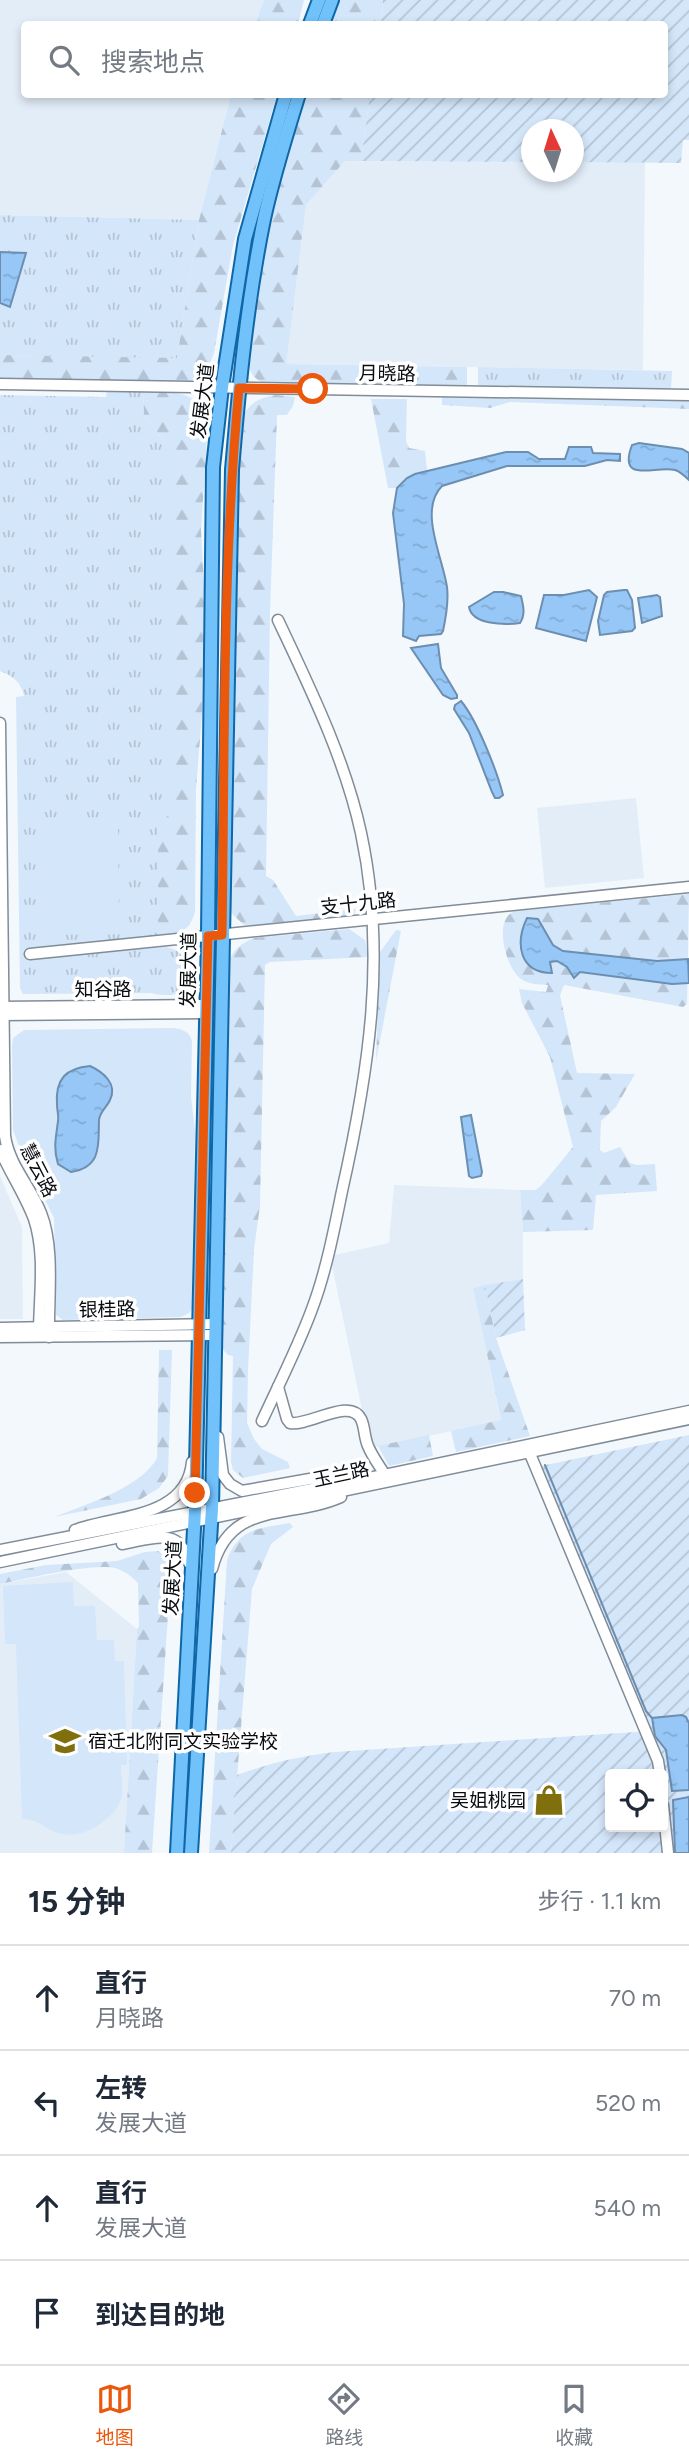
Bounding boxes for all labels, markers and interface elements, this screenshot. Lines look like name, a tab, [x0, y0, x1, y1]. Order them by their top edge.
search box	[21, 21, 668, 98]
icon: search	[45, 41, 83, 79]
text: 搜索地点	[101, 46, 205, 78]
north arrow	[521, 119, 584, 182]
street label: 发展大道	[186, 362, 219, 440]
street label: 月晓路	[358, 362, 416, 385]
route start	[297, 373, 328, 404]
street label: 支十九路	[319, 888, 397, 919]
street label: 发展大道	[176, 932, 201, 1008]
street label: 知谷路	[74, 978, 132, 1001]
street label: 慧云路	[15, 1140, 62, 1201]
street label: 银桂路	[78, 1298, 136, 1321]
street label: 玉兰路	[311, 1457, 371, 1492]
route end	[179, 1477, 210, 1508]
street label: 发展大道	[159, 1539, 186, 1617]
school or university icon: 宿迁北附同文实验学校	[48, 1724, 82, 1758]
place label: 宿迁北附同文实验学校	[88, 1730, 278, 1753]
map controls	[605, 1769, 668, 1832]
button: locate	[605, 1769, 668, 1832]
shop icon: 吴姐桃园	[532, 1783, 566, 1817]
place label: 吴姐桃园	[450, 1789, 526, 1812]
text: 15 分钟	[28, 1883, 125, 1920]
text: 步行 · 1.1 km	[538, 1887, 661, 1915]
text: 直行	[95, 1967, 147, 1999]
icon: ahead	[28, 1979, 66, 2017]
text: 70 m	[609, 1984, 661, 2012]
text: 月晓路	[95, 2004, 164, 2032]
text: 左转	[95, 2072, 147, 2104]
icon: left	[28, 2084, 66, 2122]
text: 520 m	[595, 2089, 661, 2117]
text: 发展大道	[95, 2109, 187, 2137]
text: 直行	[95, 2177, 147, 2209]
icon: ahead	[28, 2189, 66, 2227]
text: 540 m	[593, 2194, 661, 2222]
text: 发展大道	[95, 2214, 187, 2242]
icon: arrive	[28, 2294, 66, 2332]
text: 到达目的地	[95, 2299, 225, 2331]
tab: 地图	[96, 2380, 134, 2449]
tab: 路线	[325, 2380, 363, 2449]
tab: 收藏	[555, 2380, 593, 2449]

